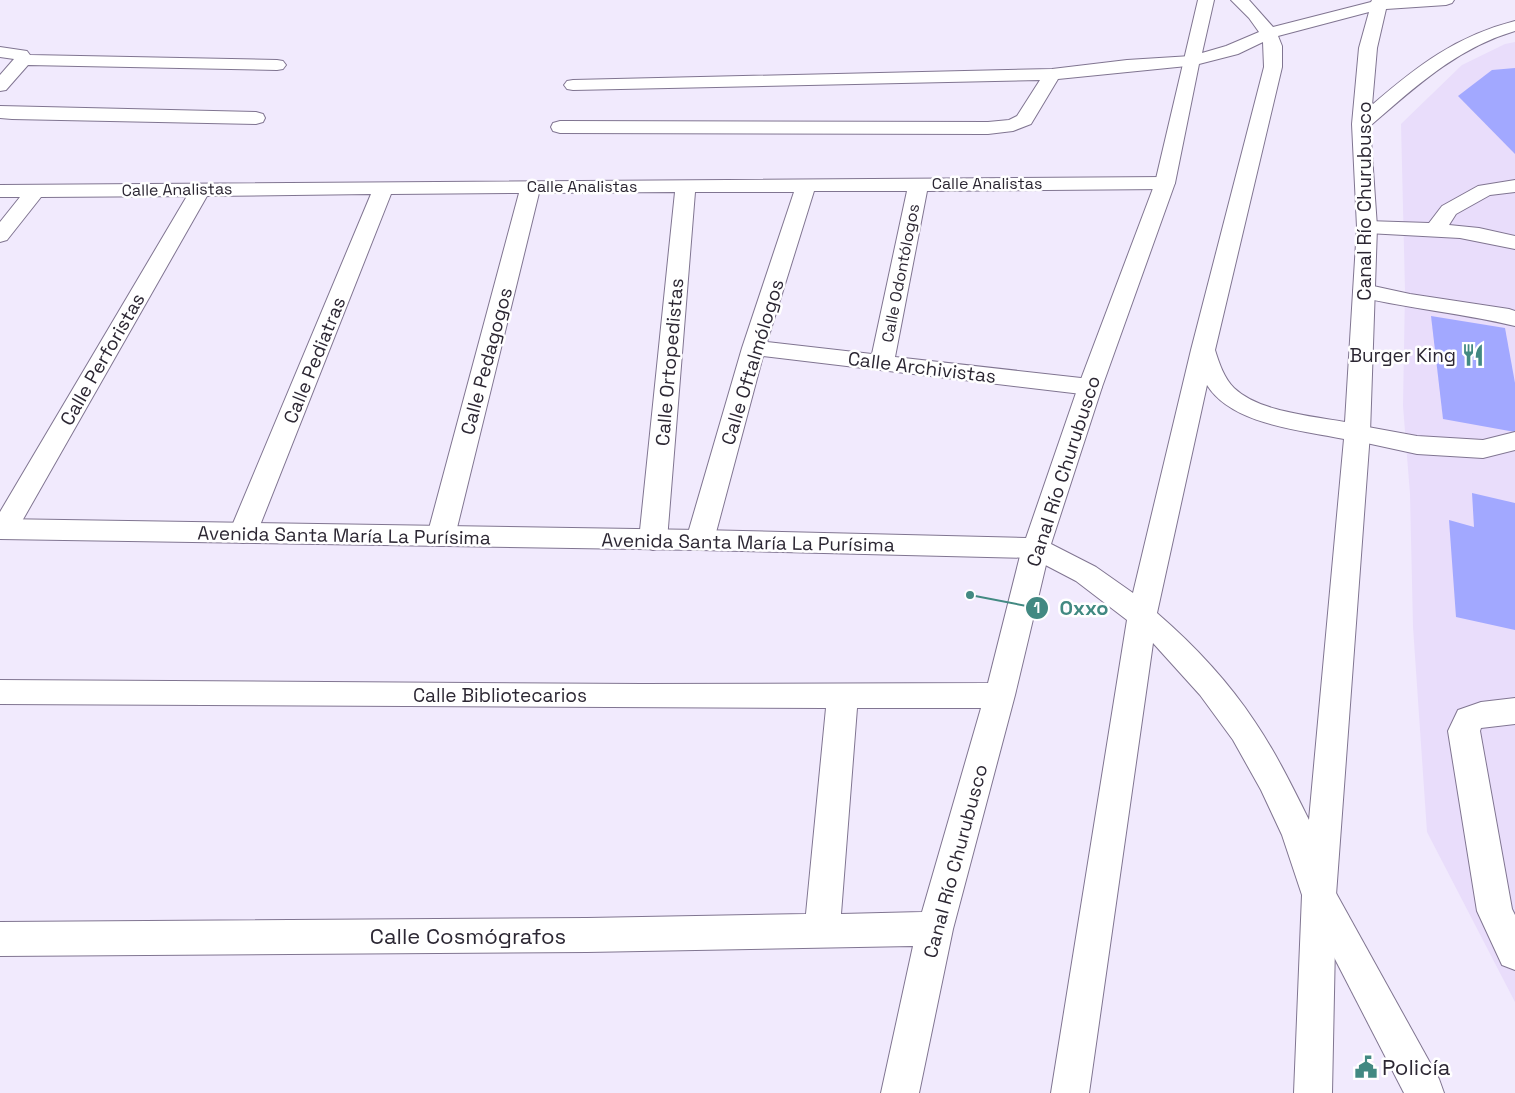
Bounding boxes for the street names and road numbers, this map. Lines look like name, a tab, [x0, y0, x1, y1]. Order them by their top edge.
street label: Canal Río Churubusco	[1352, 101, 1377, 301]
street label: Calle Analistas	[932, 173, 1042, 194]
street label: Calle Analistas	[527, 176, 637, 197]
street label: Calle Analistas	[121, 178, 233, 201]
street label: Calle Odontólogos	[877, 202, 924, 344]
street label: Calle Oftalmólogos	[715, 276, 790, 448]
street label: Calle Ortopedistas	[650, 277, 689, 447]
street label: Calle Pedagogos	[455, 285, 518, 438]
street label: Calle Perforistas	[54, 289, 150, 430]
street label: Calle Pediatras	[278, 293, 351, 427]
street label: Calle Archivistas	[846, 346, 997, 389]
street label: Canal Río Churubusco	[1021, 372, 1106, 570]
street label: Avenida Santa María La Purísima	[197, 520, 491, 551]
street label: Avenida Santa María La Purísima	[601, 527, 895, 558]
street label: Calle Bibliotecarios	[413, 683, 587, 708]
street label: Canal Río Churubusco	[918, 761, 993, 961]
street label: Calle Cosmógrafos	[370, 922, 566, 950]

